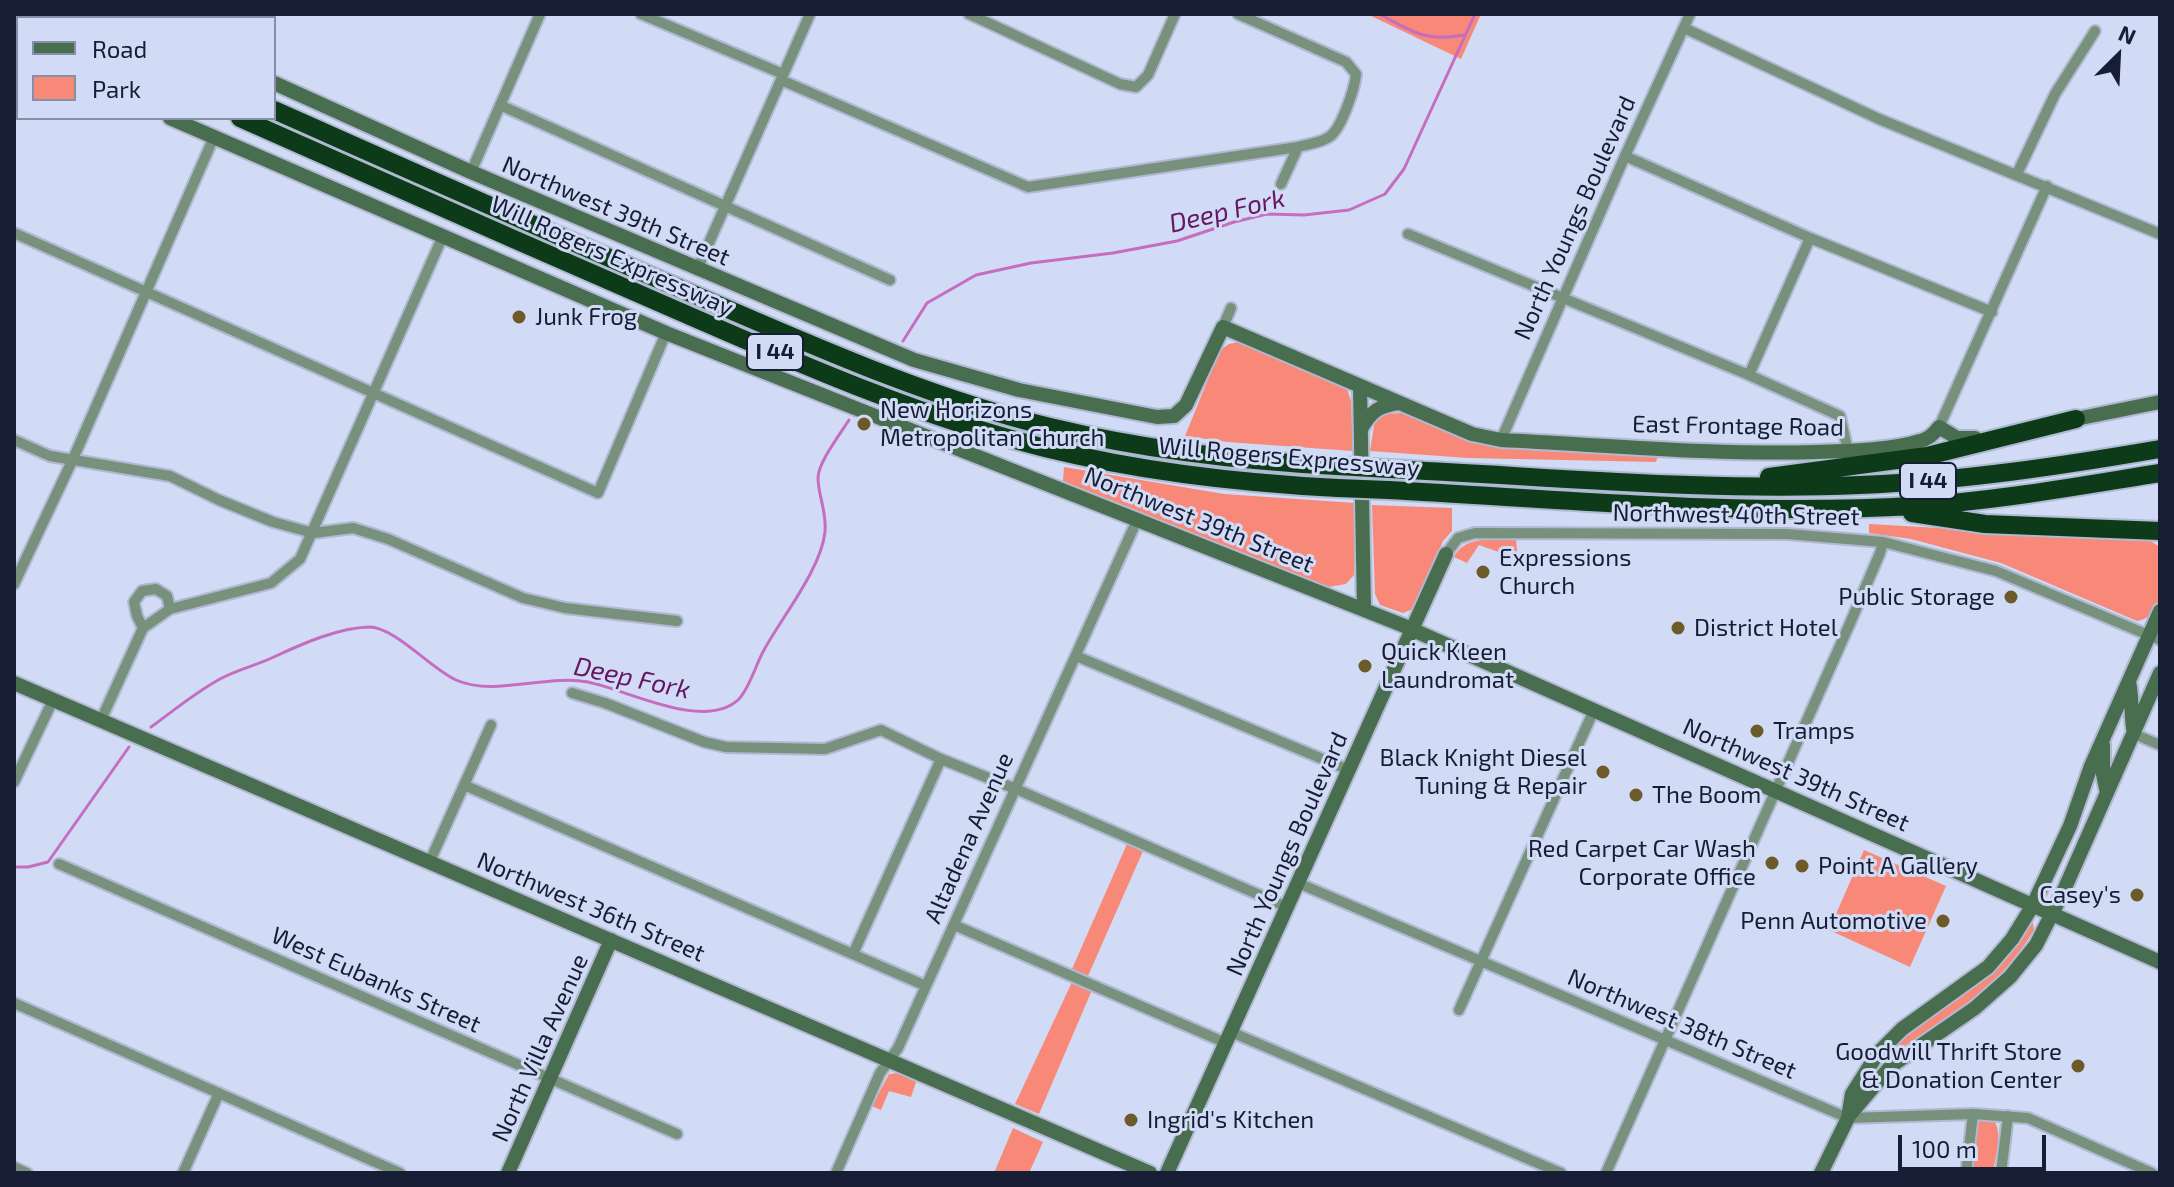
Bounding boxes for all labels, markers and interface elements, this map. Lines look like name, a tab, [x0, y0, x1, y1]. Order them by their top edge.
legend	[16, 16, 276, 120]
north arrow	[2078, 16, 2158, 96]
text: N	[2115, 19, 2140, 49]
text: Road	[92, 34, 147, 63]
text: Park	[92, 74, 141, 103]
street label: North Youngs Boulevard	[1508, 92, 1642, 344]
street label: Northwest 39th Street	[498, 150, 734, 272]
water label: Deep Fork	[1166, 183, 1288, 239]
street label: Will Rogers Expressway	[486, 190, 738, 322]
place label: Junk Frog	[535, 303, 637, 331]
marker: Junk Frog	[510, 308, 528, 326]
road number: I 44	[747, 334, 803, 370]
place label: New Horizons Metropolitan Church	[880, 396, 1105, 452]
street label: East Frontage Road	[1632, 410, 1844, 442]
marker: New Horizons Metropolitan Church	[855, 415, 873, 433]
street label: Will Rogers Expressway	[1157, 431, 1421, 483]
street label: Northwest 39th Street	[1080, 461, 1318, 579]
road number: I 44	[1900, 463, 1956, 499]
street label: Northwest 40th Street	[1612, 498, 1860, 532]
place label: Expressions Church	[1499, 544, 1631, 600]
marker: Expressions Church	[1474, 563, 1492, 581]
place label: Public Storage	[1838, 583, 1995, 611]
marker: Public Storage	[2002, 588, 2020, 606]
place label: District Hotel	[1694, 614, 1838, 642]
marker: District Hotel	[1669, 619, 1687, 637]
place label: Quick Kleen Laundromat	[1381, 638, 1514, 694]
water label: Deep Fork	[571, 650, 693, 706]
marker: Quick Kleen Laundromat	[1356, 657, 1374, 675]
street label: Northwest 39th Street	[1678, 712, 1914, 838]
place label: Tramps	[1773, 717, 1855, 745]
marker: Tramps	[1748, 722, 1766, 740]
street label: North Youngs Boulevard	[1220, 728, 1354, 980]
place label: Black Knight Diesel Tuning & Repair	[1380, 744, 1587, 800]
street label: Altadena Avenue	[918, 748, 1020, 928]
marker: Black Knight Diesel Tuning & Repair	[1594, 763, 1612, 781]
place label: The Boom	[1652, 781, 1761, 809]
marker: The Boom	[1627, 786, 1645, 804]
place label: Red Carpet Car Wash Corporate Office	[1528, 835, 1756, 891]
street label: Northwest 36th Street	[473, 846, 709, 968]
place label: Point A Gallery	[1818, 852, 1978, 880]
marker: Red Carpet Car Wash Corporate Office	[1763, 854, 1781, 872]
marker: Point A Gallery	[1793, 857, 1811, 875]
place label: Casey's	[2039, 881, 2121, 909]
marker: Casey's	[2128, 886, 2146, 904]
place label: Penn Automotive	[1740, 907, 1927, 935]
marker: Penn Automotive	[1934, 912, 1952, 930]
street label: West Eubanks Street	[267, 921, 485, 1039]
street label: North Villa Avenue	[486, 950, 594, 1146]
street label: Northwest 38th Street	[1563, 963, 1801, 1085]
place label: Goodwill Thrift Store & Donation Center	[1835, 1038, 2062, 1094]
marker: Goodwill Thrift Store & Donation Center	[2069, 1057, 2087, 1075]
place label: Ingrid's Kitchen	[1147, 1106, 1314, 1134]
marker: Ingrid's Kitchen	[1122, 1111, 1140, 1129]
scale bar	[1902, 1119, 2050, 1169]
text: 100 m	[1912, 1134, 1977, 1163]

